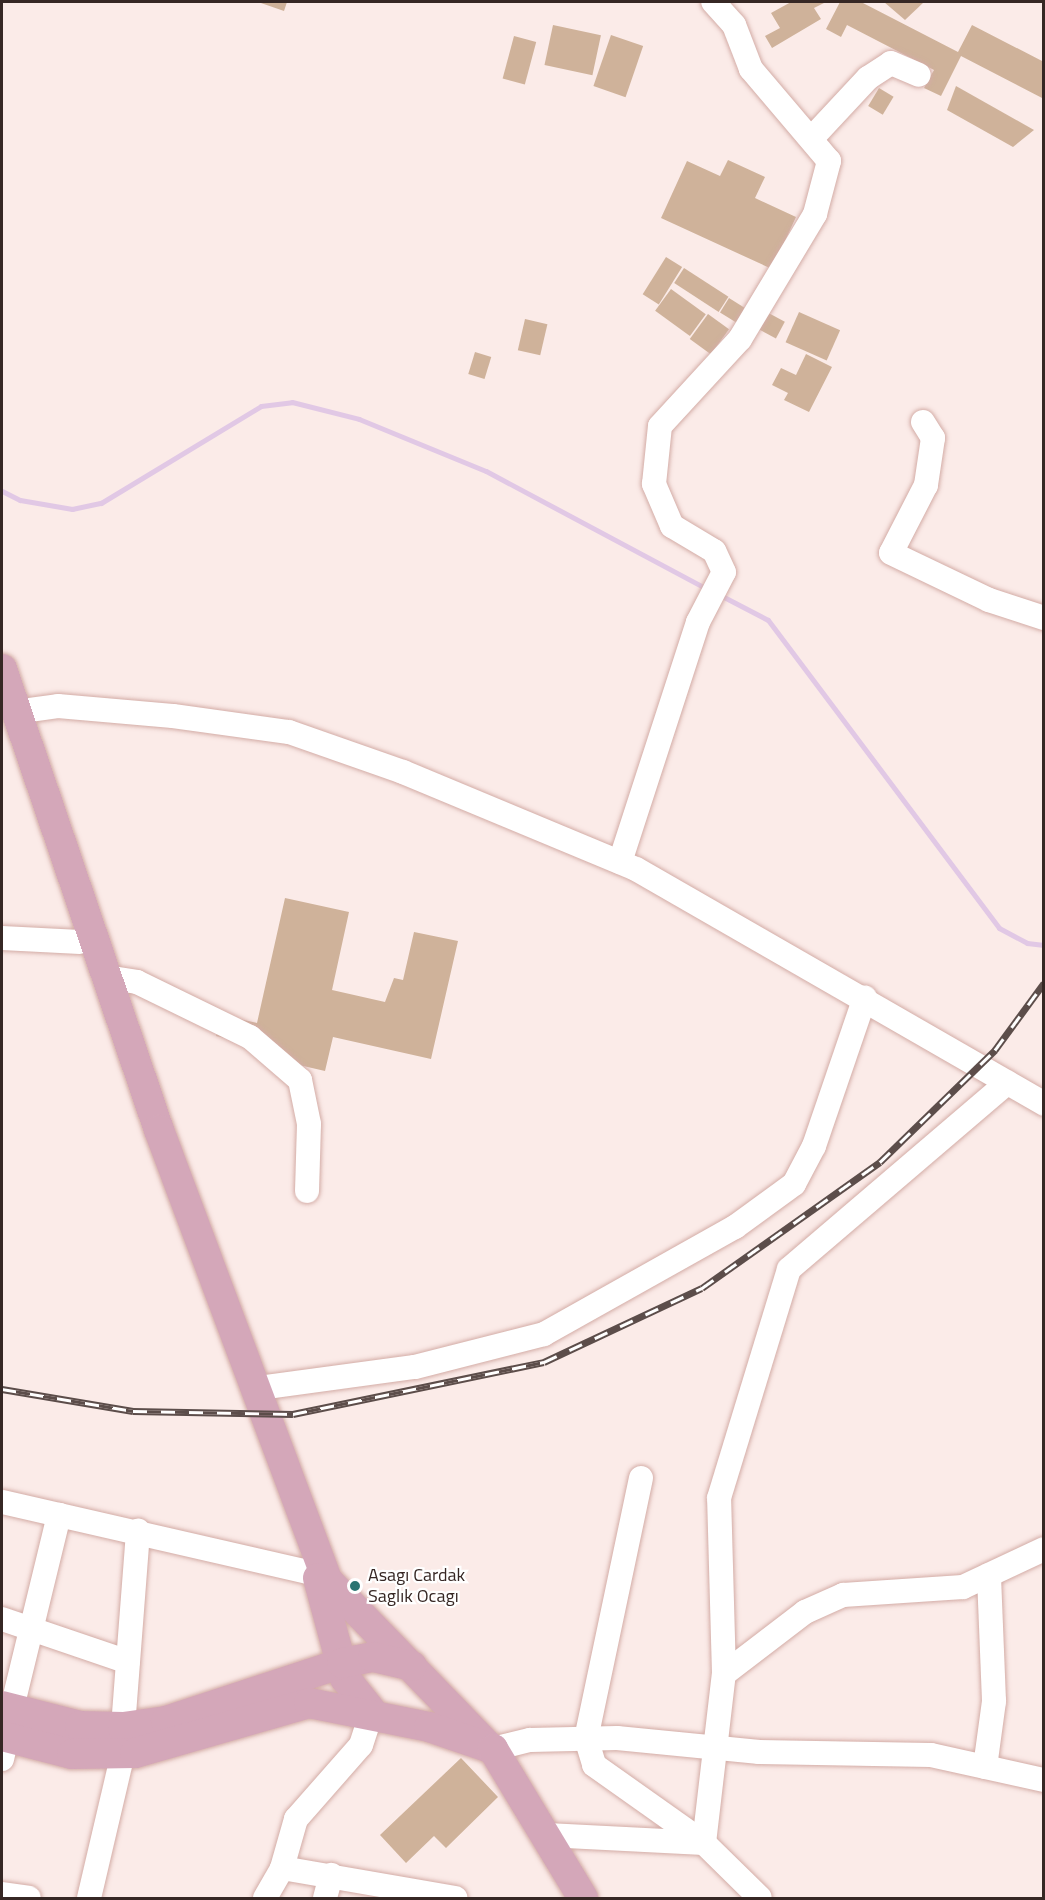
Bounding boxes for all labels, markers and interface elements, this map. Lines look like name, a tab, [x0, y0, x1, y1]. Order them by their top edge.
place label: Asagı Cardak Saglık Ocagı	[368, 1565, 465, 1608]
marker: Asagı Cardak Saglık Ocagı	[346, 1577, 364, 1595]

